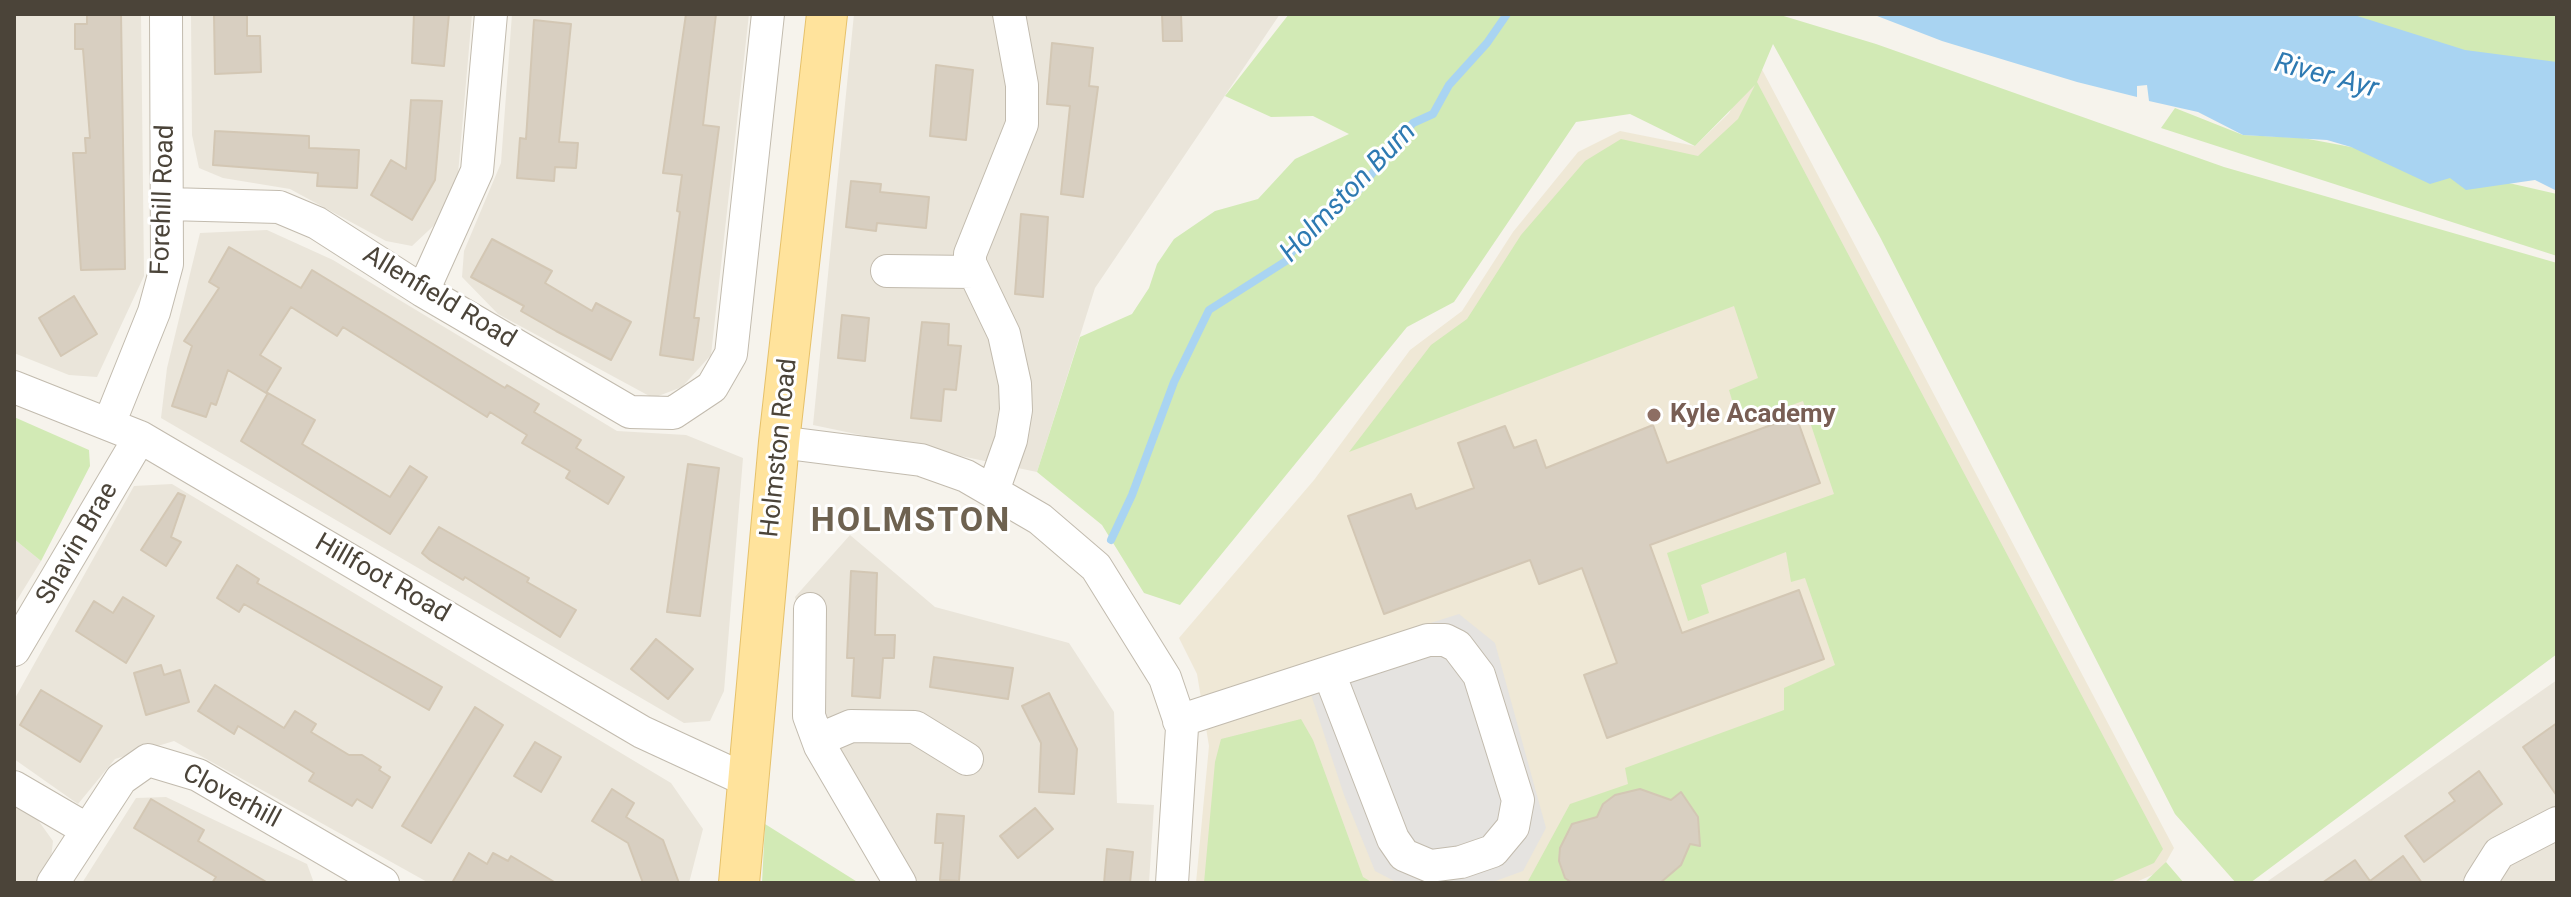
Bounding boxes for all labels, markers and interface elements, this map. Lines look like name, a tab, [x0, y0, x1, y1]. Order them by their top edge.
water label: River Ayr	[2271, 47, 2381, 107]
water label: Holmston Burn	[1274, 116, 1424, 270]
street label: Forehill Road	[146, 124, 182, 276]
street label: Allenfield Road	[357, 240, 521, 356]
street label: Holmston Road	[755, 357, 805, 539]
place label: Kyle Academy	[1670, 399, 1836, 431]
marker: Kyle Academy	[1645, 406, 1663, 424]
street label: Shavin Brae	[31, 477, 125, 611]
district label: HOLMSTON	[811, 502, 1011, 542]
street label: Hillfoot Road	[309, 528, 455, 630]
street label: Cloverhill	[177, 758, 285, 836]

